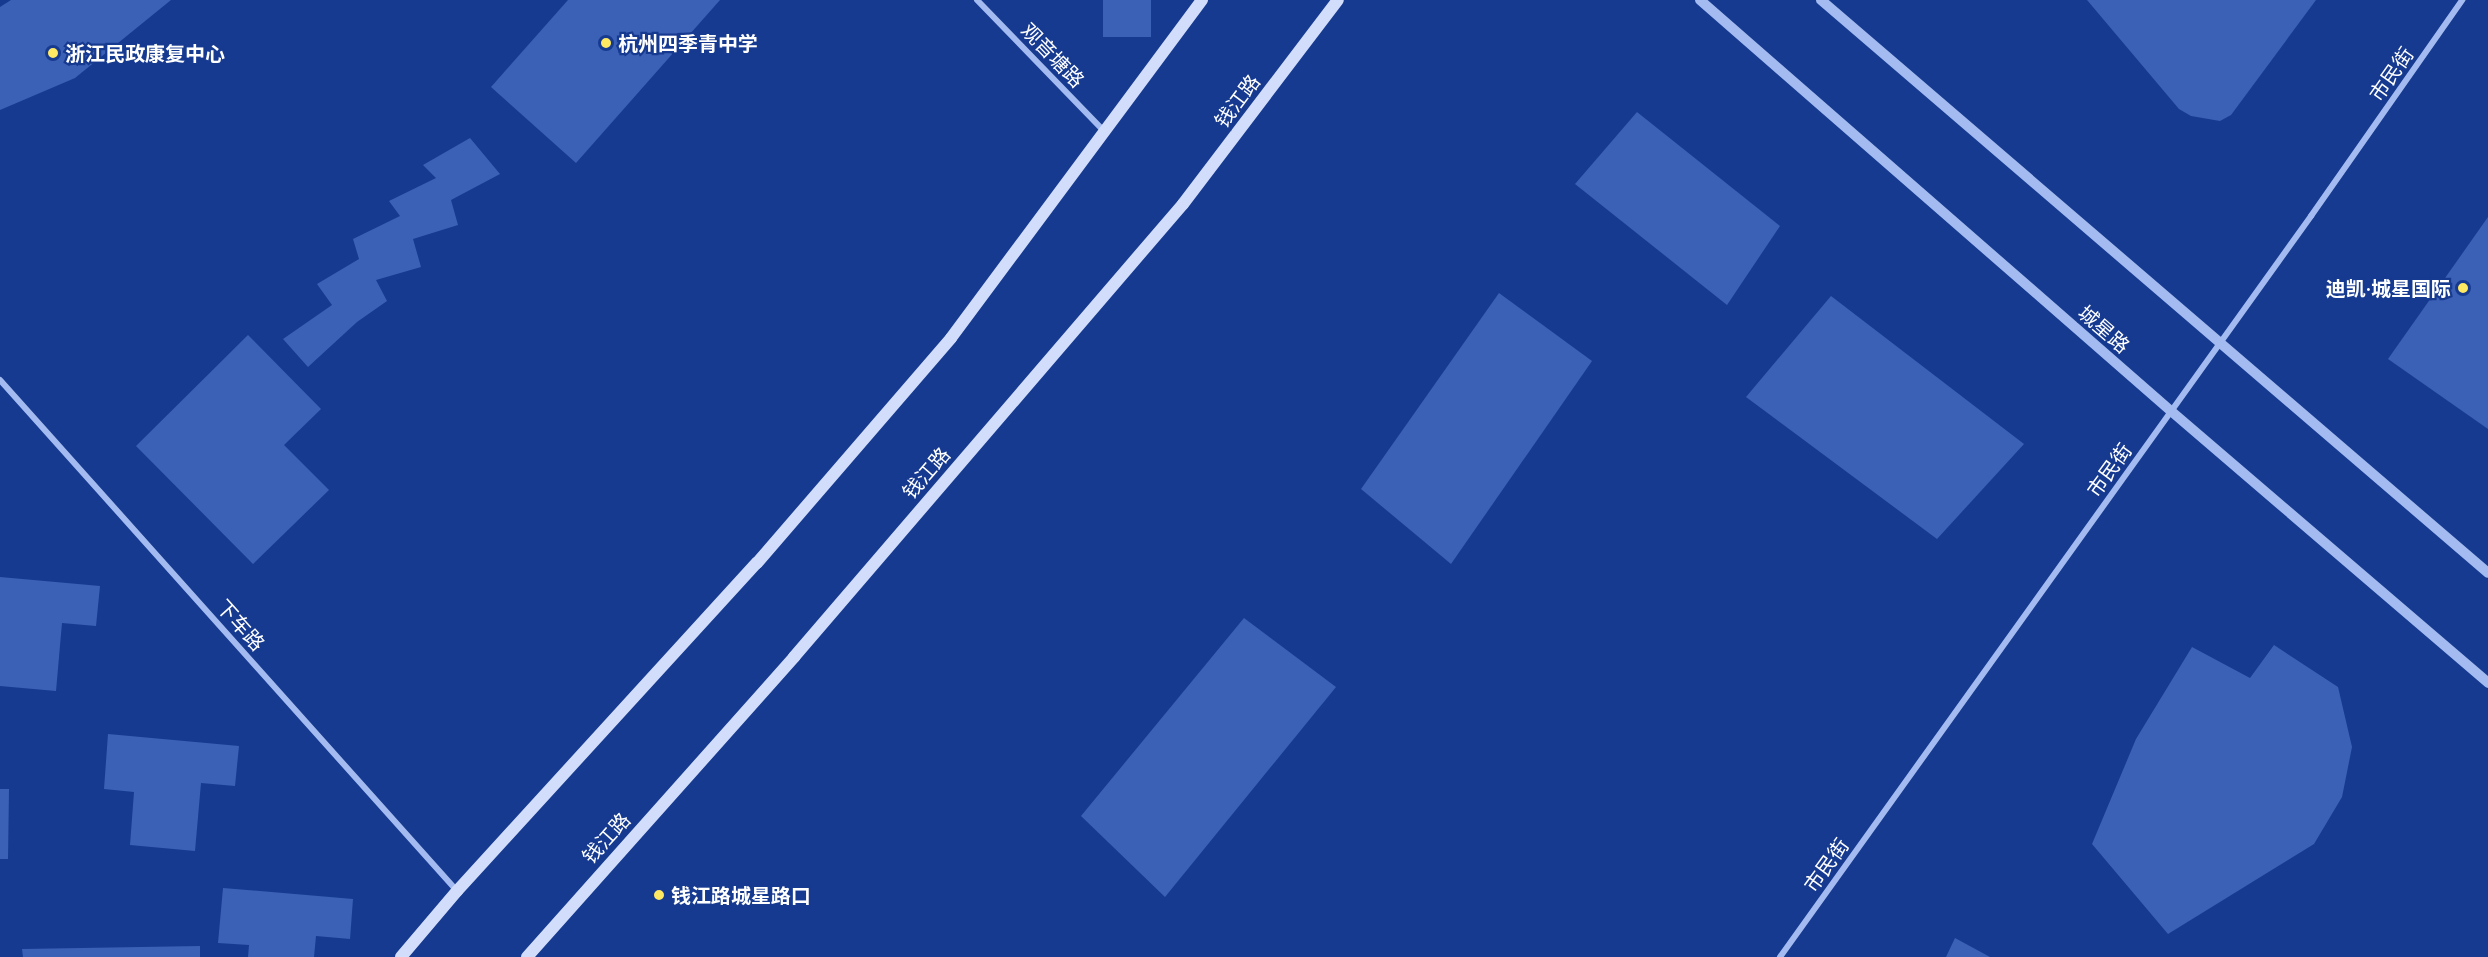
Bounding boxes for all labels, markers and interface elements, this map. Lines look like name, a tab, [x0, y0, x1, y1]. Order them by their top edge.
street label: 观音塘路	[1017, 18, 1089, 92]
place label: 杭州四季青中学	[618, 31, 758, 55]
marker: 杭州四季青中学	[599, 36, 613, 50]
place label: 浙江民政康复中心	[65, 41, 225, 65]
street label: 市民街	[2364, 43, 2418, 105]
marker: 浙江民政康复中心	[46, 46, 60, 60]
street label: 钱江路	[1209, 70, 1265, 132]
place label: 迪凯·城星国际	[2326, 276, 2451, 300]
marker: 迪凯·城星国际	[2456, 281, 2470, 295]
street label: 城星路	[2073, 300, 2135, 358]
street label: 市民街	[2082, 439, 2136, 501]
street label: 钱江路	[897, 442, 955, 504]
street label: 下车路	[212, 595, 270, 655]
street label: 钱江路	[577, 808, 635, 868]
street label: 市民街	[1799, 834, 1853, 896]
place label: 钱江路城星路口	[671, 883, 811, 907]
marker: 钱江路城星路口	[652, 888, 666, 902]

